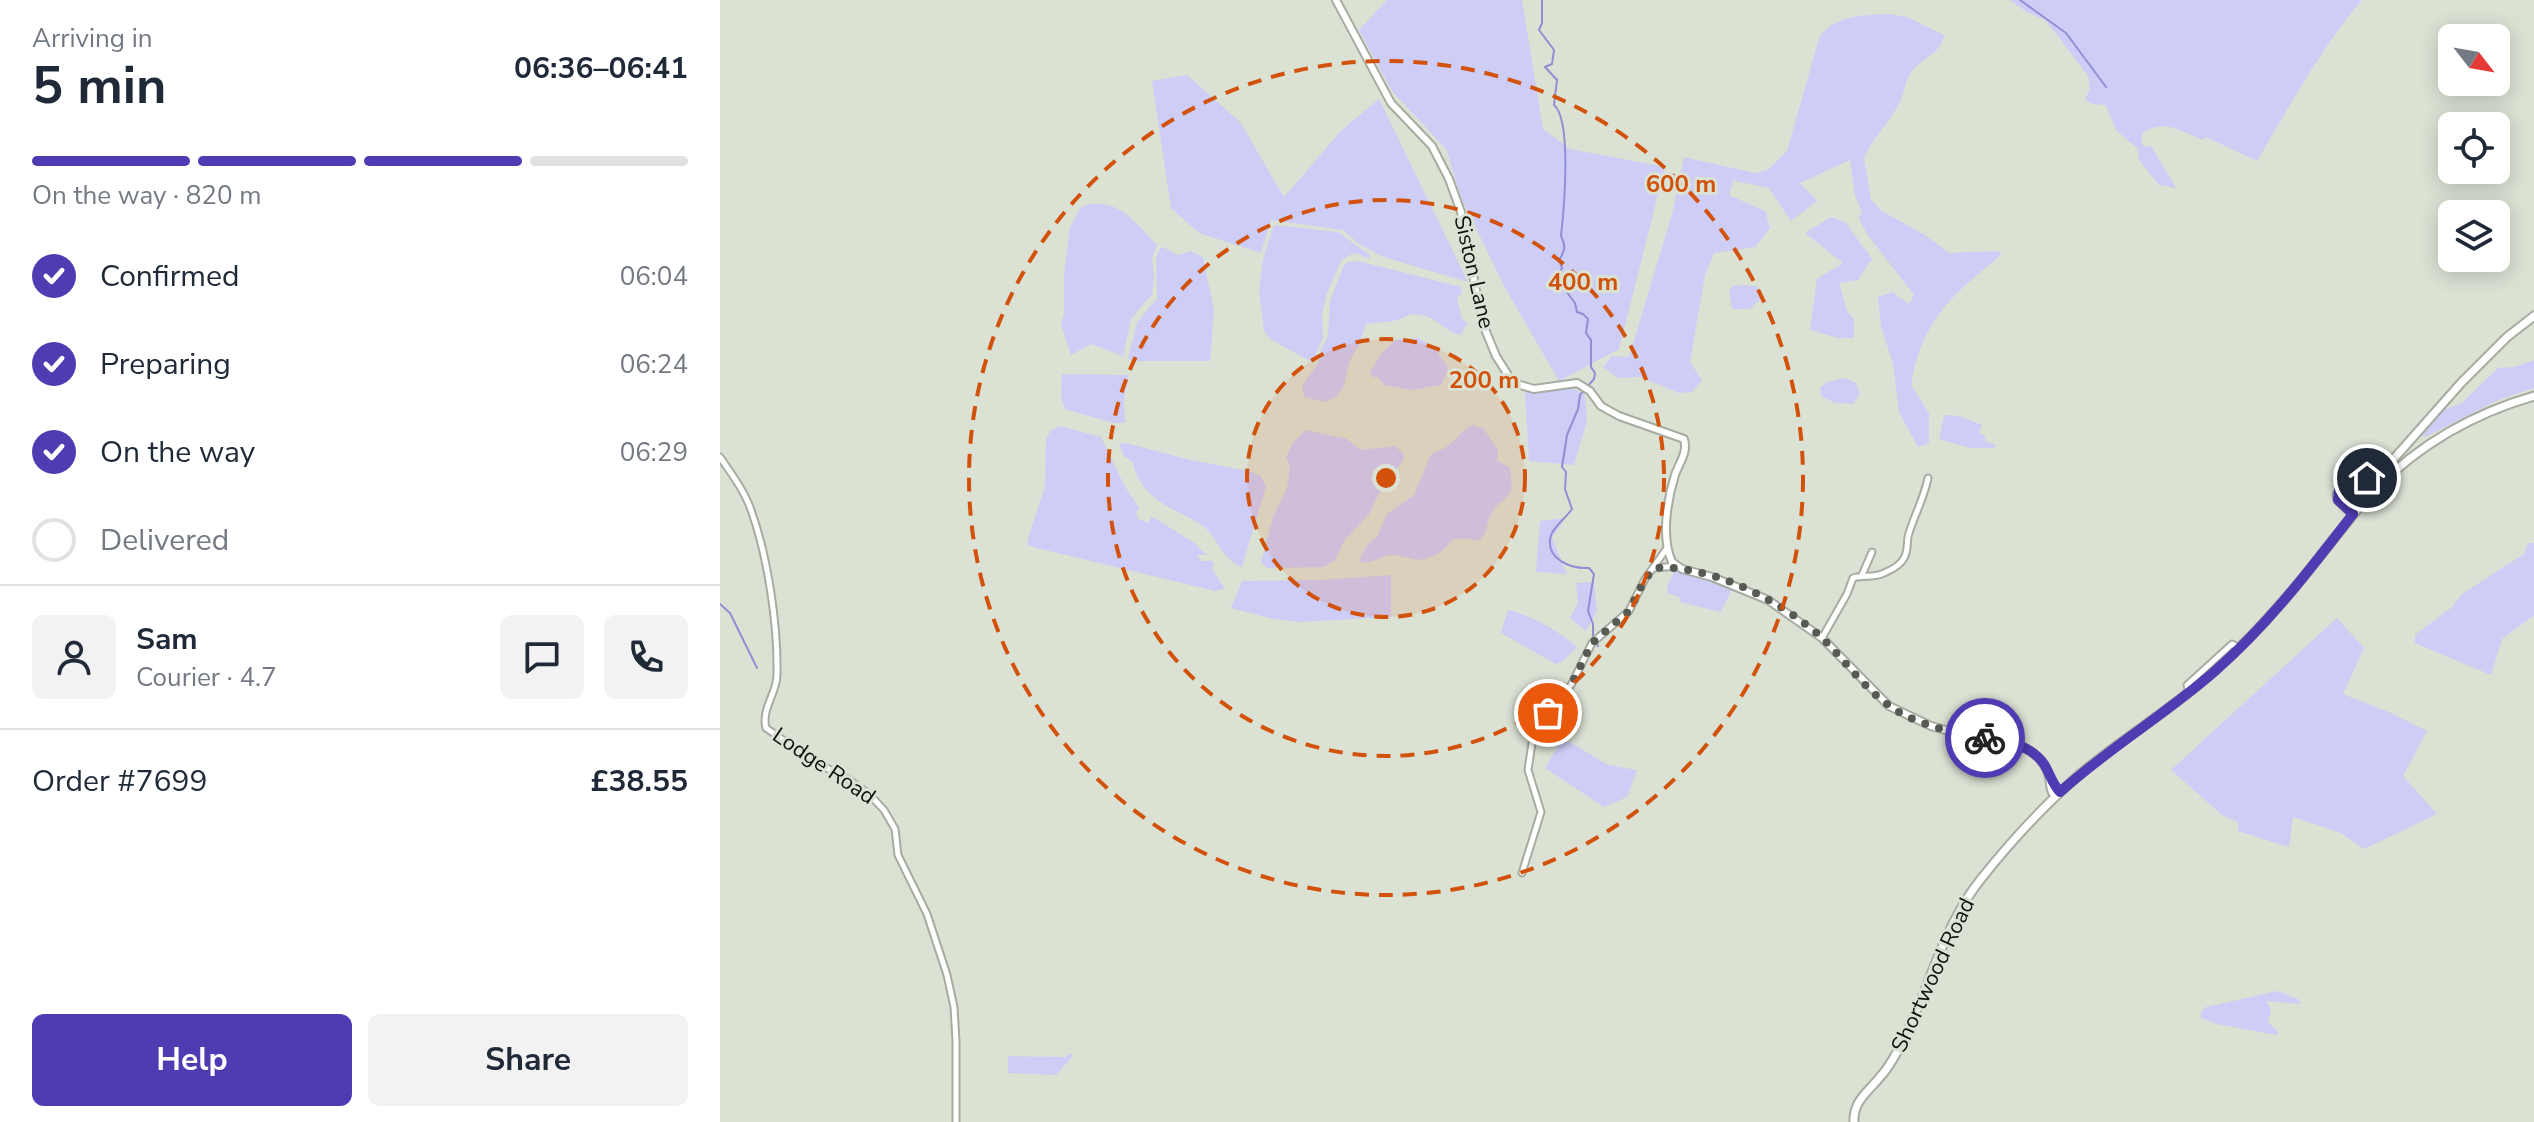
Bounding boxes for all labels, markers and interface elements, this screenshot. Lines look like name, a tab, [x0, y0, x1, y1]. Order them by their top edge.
text: Arriving in	[32, 21, 153, 56]
north arrow	[2438, 24, 2510, 96]
map controls	[2438, 24, 2510, 272]
text: 06:36–06:41	[514, 48, 688, 89]
text: 5 min	[32, 50, 167, 121]
button: locate	[2438, 112, 2510, 184]
text: 600 m	[1646, 168, 1716, 200]
text: On the way · 820 m	[32, 178, 261, 213]
button: layers	[2438, 200, 2510, 272]
street label: Siston Lane	[1446, 213, 1502, 331]
icon: check	[32, 254, 76, 298]
text: Confirmed	[100, 256, 240, 297]
text: 06:04	[620, 259, 688, 294]
text: 400 m	[1548, 266, 1618, 298]
icon: check	[32, 342, 76, 386]
text: Preparing	[100, 344, 231, 385]
text: 06:24	[620, 347, 688, 382]
text: 200 m	[1449, 364, 1519, 396]
icon: check	[32, 430, 76, 474]
text: On the way	[100, 432, 255, 473]
text: 06:29	[620, 435, 688, 470]
pin	[2333, 444, 2401, 512]
icon: home	[2345, 456, 2389, 500]
centre of rings	[1372, 464, 1400, 492]
text: Delivered	[100, 520, 229, 561]
button: person	[32, 615, 116, 699]
button: chat	[500, 615, 584, 699]
button: phone	[604, 615, 688, 699]
text: Sam	[136, 619, 198, 660]
text: Courier · 4.7	[136, 660, 277, 695]
pin	[1514, 679, 1582, 747]
icon: bag	[1526, 691, 1570, 735]
courier	[1945, 698, 2025, 778]
icon: bike	[1963, 716, 2007, 760]
street label: Lodge Road	[767, 720, 881, 812]
text: Order #7699	[32, 761, 207, 802]
text: £38.55	[591, 761, 688, 802]
street label: Shortwood Road	[1884, 893, 1982, 1057]
button: Help	[32, 1014, 352, 1106]
button: Share	[368, 1014, 688, 1106]

